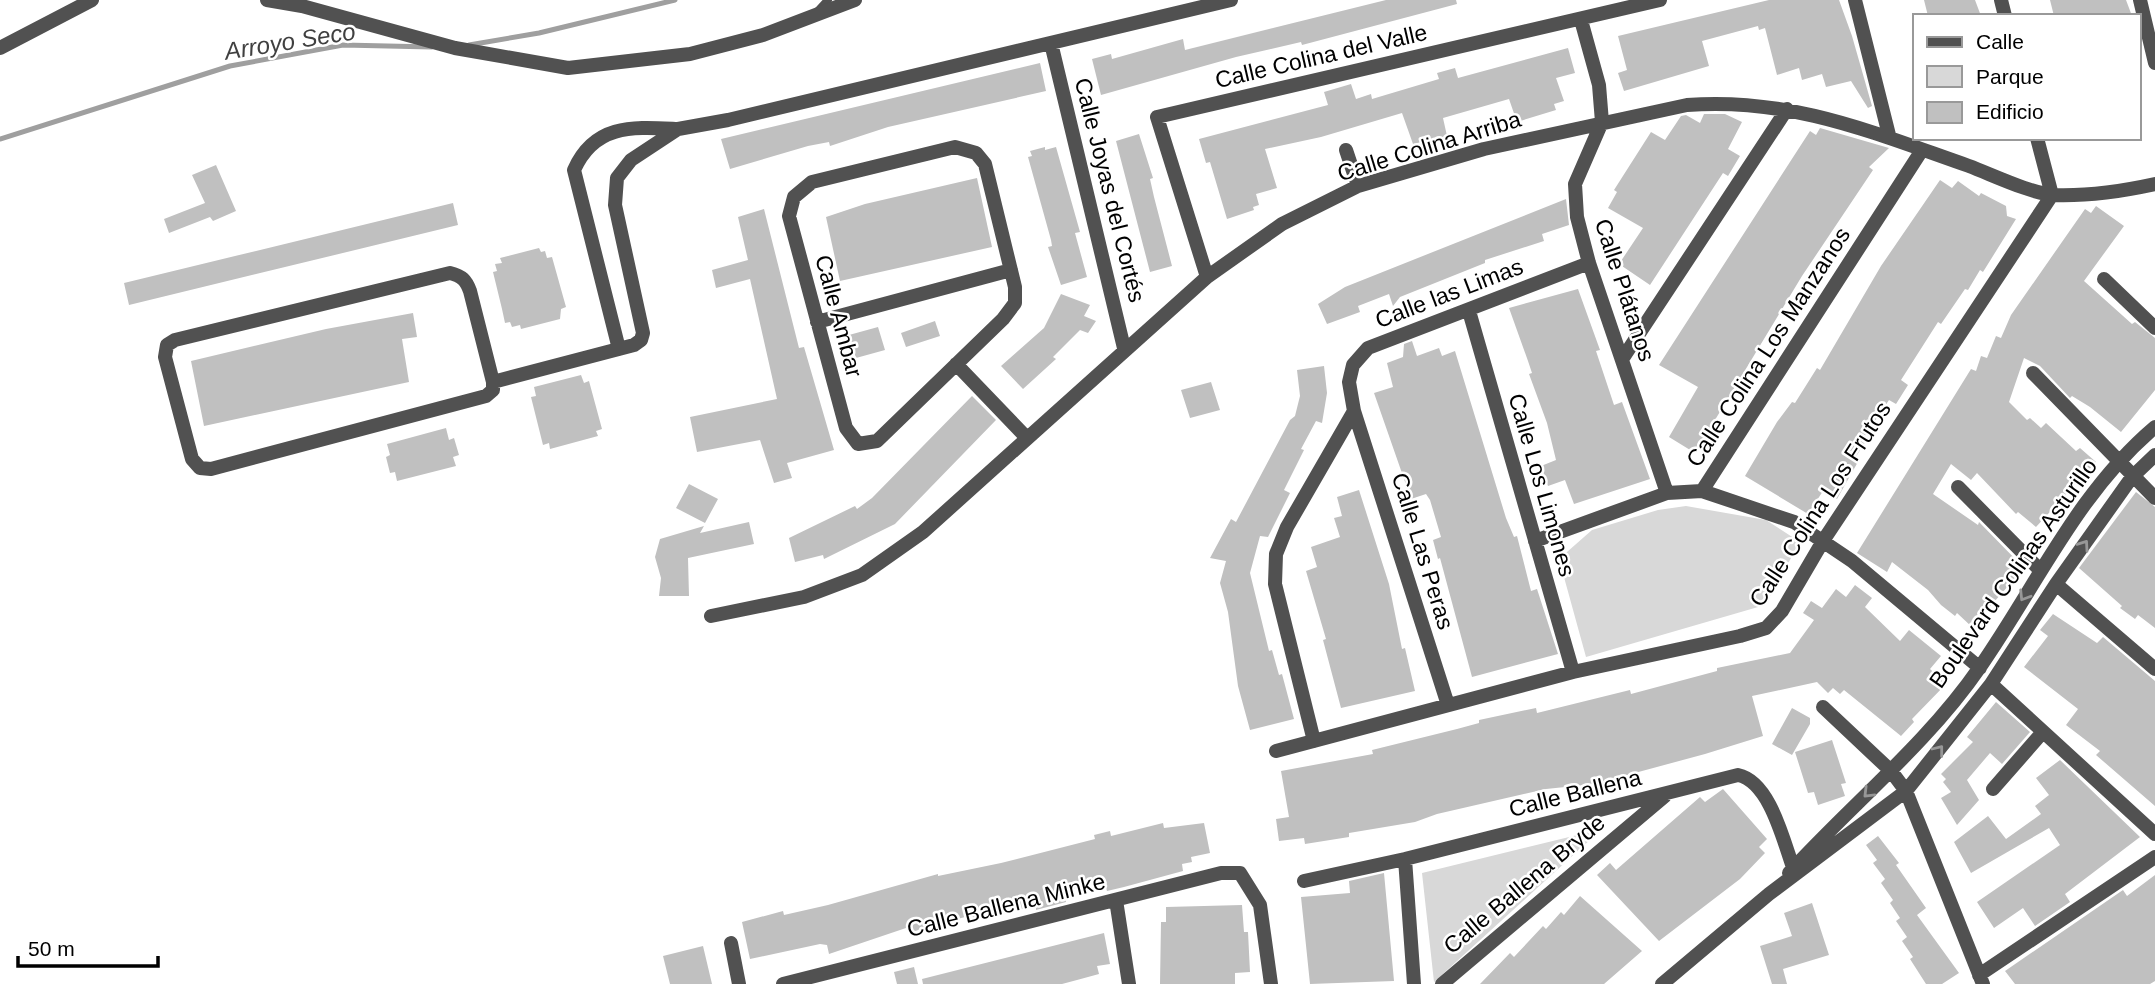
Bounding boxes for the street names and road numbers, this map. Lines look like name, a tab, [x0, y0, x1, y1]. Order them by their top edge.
street label: Calle Colina del Valle	[1212, 19, 1430, 93]
street label: Calle Joyas del Cortés	[1070, 75, 1150, 305]
street label: Calle Colina Arriba	[1334, 106, 1524, 186]
street label: Calle Plátanos	[1590, 215, 1660, 365]
street label: Calle Colina Los Manzanos	[1681, 223, 1855, 471]
street label: Calle Ambar	[810, 252, 868, 380]
street label: Calle las Limas	[1372, 253, 1526, 333]
street label: Calle Los Limones	[1503, 390, 1581, 580]
street label: Calle Colina Los Frutos	[1744, 397, 1896, 611]
street label: Boulevard Colinas Asturillo	[1924, 453, 2102, 693]
street label: Calle Las Peras	[1387, 470, 1459, 632]
street label: Calle Ballena	[1506, 764, 1644, 822]
street label: Calle Ballena Bryde	[1438, 809, 1610, 959]
street label: Calle Ballena Minke	[904, 868, 1108, 942]

